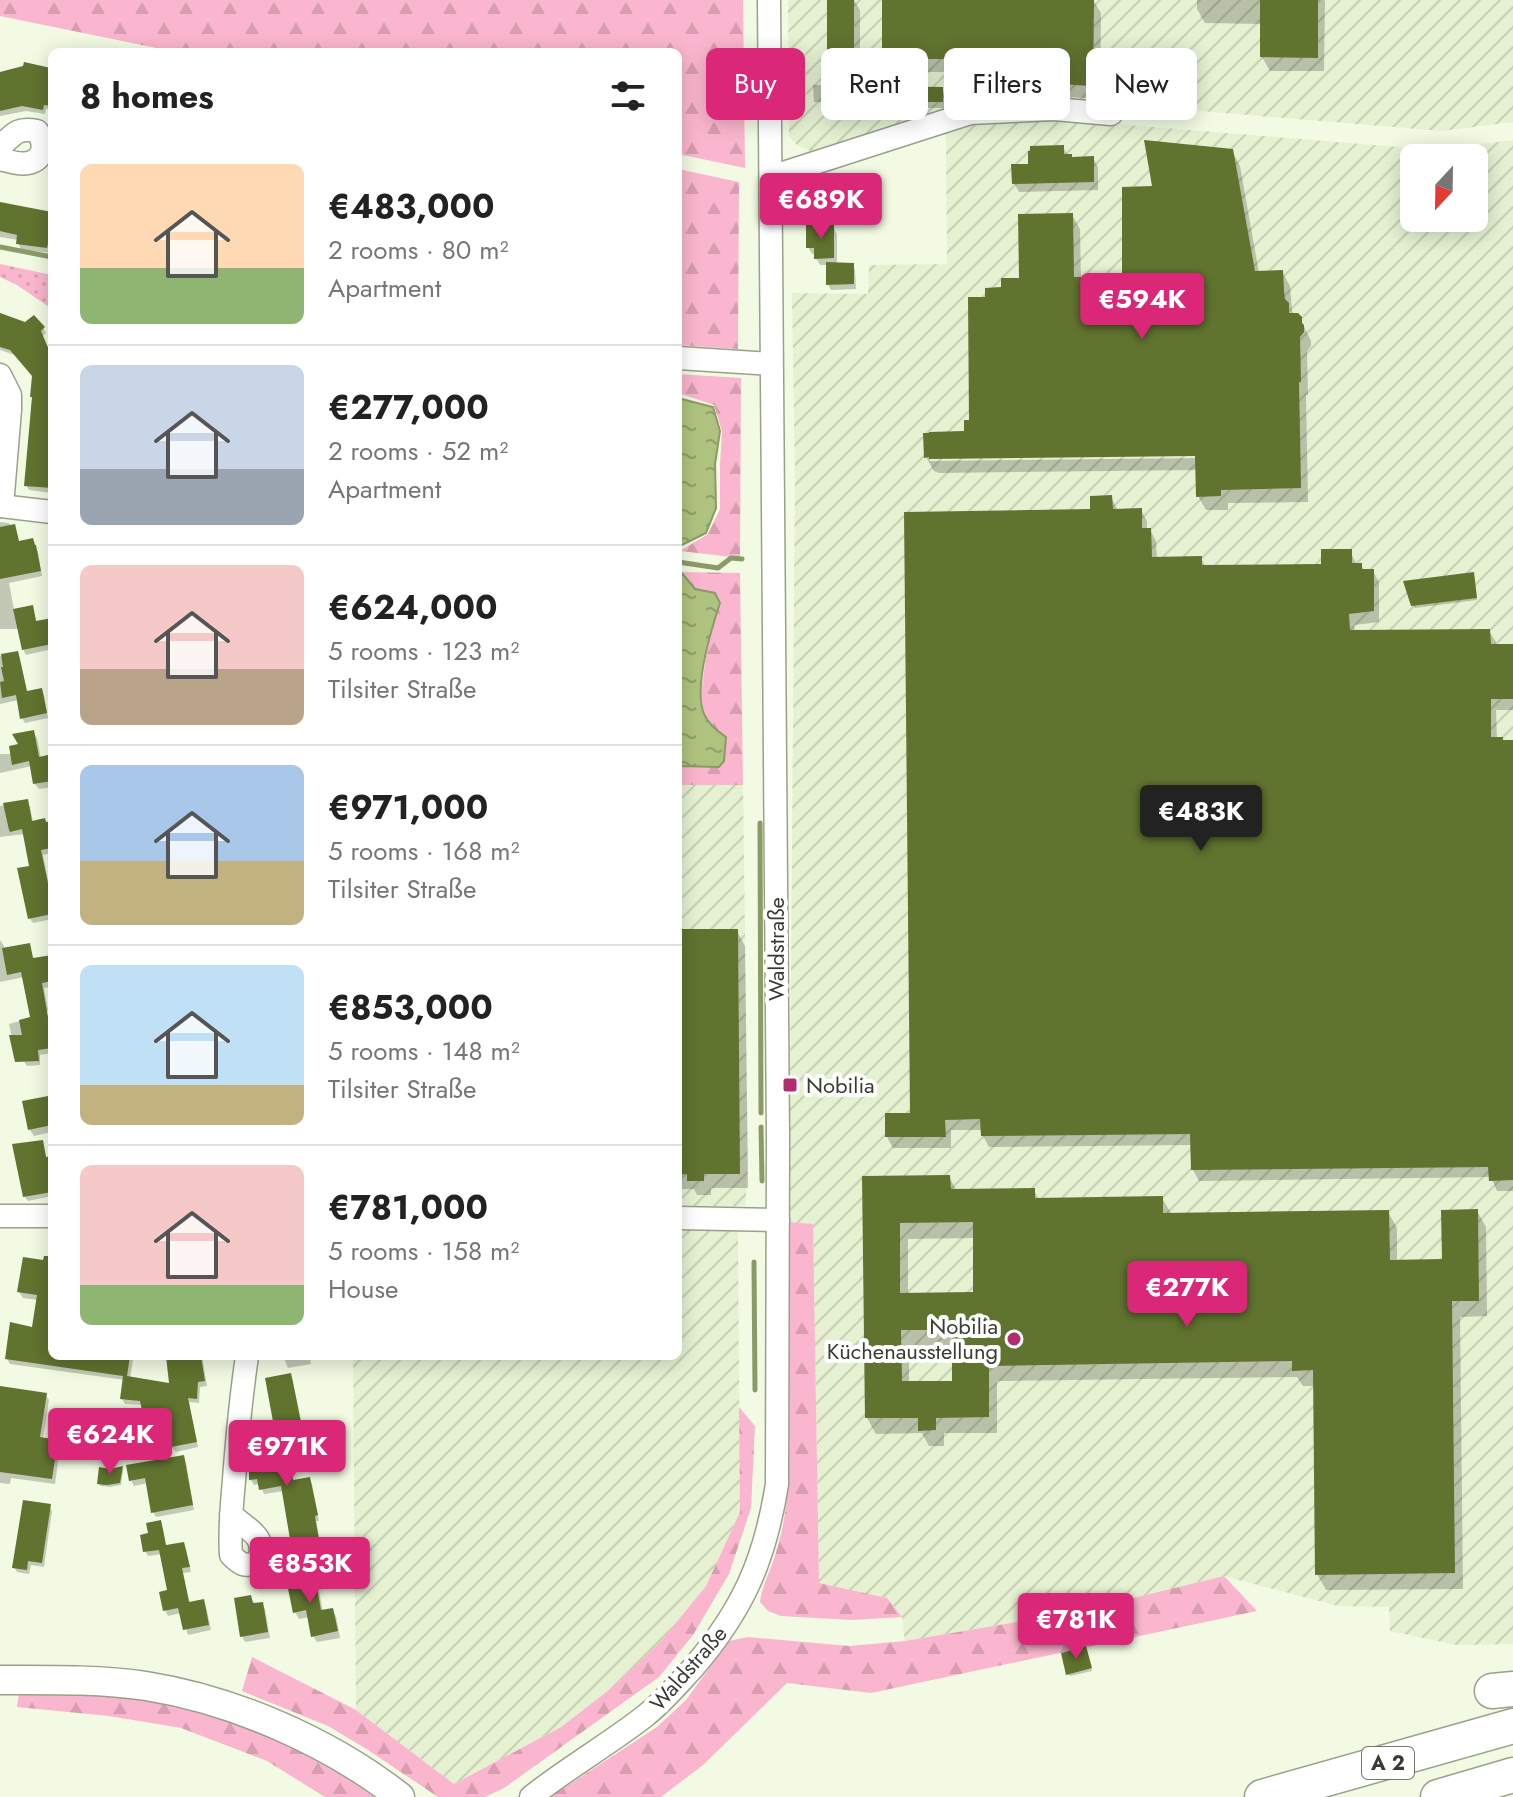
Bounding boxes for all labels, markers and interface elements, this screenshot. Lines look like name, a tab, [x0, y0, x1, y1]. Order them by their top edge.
chip: Buy	[706, 48, 805, 120]
chip: Rent	[821, 48, 928, 120]
chip: Filters	[944, 48, 1070, 120]
chip: New	[1086, 48, 1197, 120]
text: 8 homes	[80, 72, 214, 121]
icon: filters	[606, 74, 650, 118]
north arrow	[1400, 144, 1488, 232]
map controls	[1400, 144, 1488, 232]
pin: €689K	[765, 173, 877, 241]
text: €689K	[778, 180, 864, 218]
text: €483,000	[328, 182, 494, 231]
icon: home	[144, 196, 240, 292]
text: 2 rooms · 80 m²	[328, 231, 509, 269]
text: Apartment	[328, 269, 441, 307]
pin: €594K	[1086, 273, 1198, 341]
text: €594K	[1098, 280, 1186, 318]
text: €277,000	[328, 383, 489, 432]
icon: home	[144, 397, 240, 493]
text: 2 rooms · 52 m²	[328, 432, 508, 470]
text: Apartment	[328, 470, 441, 508]
text: €624,000	[328, 583, 498, 632]
icon: home	[144, 597, 240, 693]
text: 5 rooms · 123 m²	[328, 632, 519, 670]
text: Tilsiter Straße	[328, 670, 476, 708]
text: €971,000	[328, 783, 488, 832]
pin: €483K	[1145, 785, 1257, 853]
text: €483K	[1158, 792, 1244, 830]
icon: home	[144, 797, 240, 893]
text: 5 rooms · 168 m²	[328, 832, 520, 870]
text: Tilsiter Straße	[328, 870, 476, 908]
street label: Waldstraße	[760, 897, 792, 1001]
text: €853,000	[328, 983, 493, 1032]
icon: home	[144, 997, 240, 1093]
text: 5 rooms · 148 m²	[328, 1032, 520, 1070]
place label: Nobilia	[806, 1069, 875, 1101]
text: Tilsiter Straße	[328, 1070, 476, 1108]
marker: Nobilia	[781, 1076, 799, 1094]
text: €781,000	[328, 1183, 488, 1232]
icon: home	[144, 1197, 240, 1293]
text: 5 rooms · 158 m²	[328, 1232, 519, 1270]
pin: €277K	[1131, 1261, 1243, 1329]
text: €277K	[1145, 1268, 1229, 1306]
text: House	[328, 1270, 398, 1308]
place label: Nobilia Küchenausstellung	[827, 1310, 998, 1367]
marker: Nobilia Küchenausstellung	[1005, 1330, 1023, 1348]
pin: €624K	[54, 1408, 166, 1476]
text: €624K	[66, 1415, 154, 1453]
pin: €971K	[231, 1420, 343, 1488]
text: €971K	[247, 1427, 327, 1465]
pin: €853K	[254, 1537, 366, 1605]
text: €853K	[268, 1544, 352, 1582]
pin: €781K	[1020, 1593, 1132, 1661]
text: €781K	[1036, 1600, 1116, 1638]
street label: Waldstraße	[642, 1618, 734, 1718]
road number: A 2	[1362, 1747, 1414, 1779]

